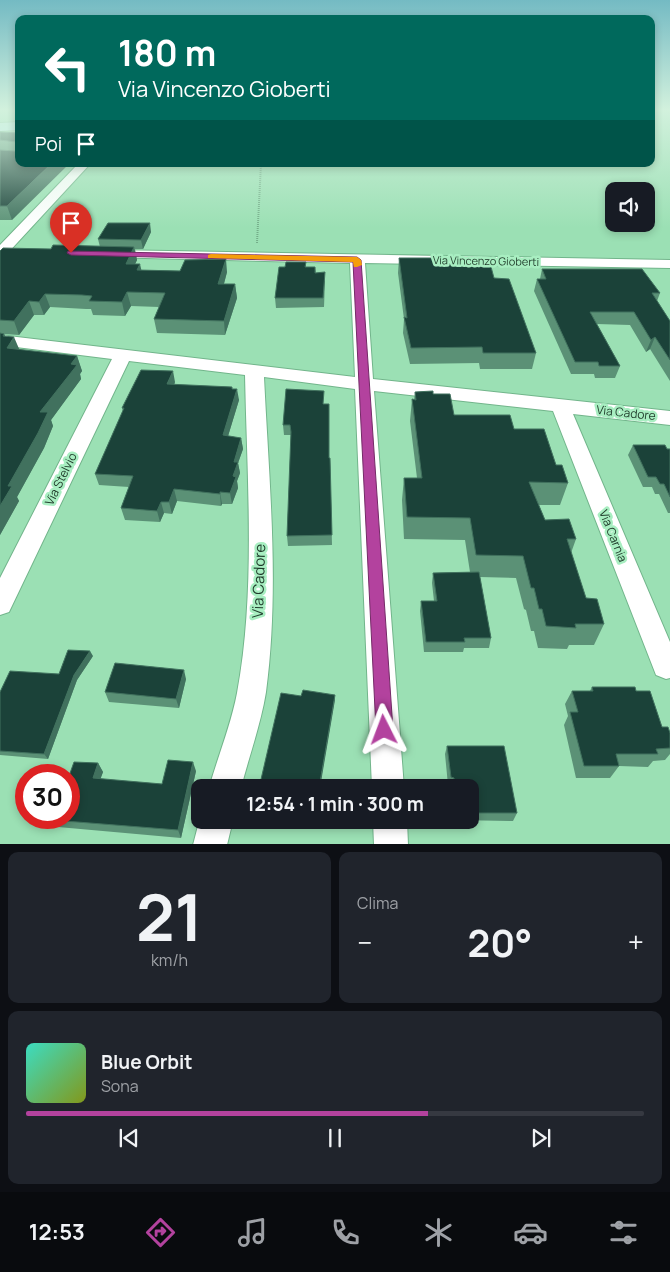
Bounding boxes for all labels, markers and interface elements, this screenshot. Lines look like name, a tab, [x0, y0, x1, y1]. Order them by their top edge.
text: 180 m	[118, 29, 216, 77]
icon: left	[35, 35, 100, 100]
text: Via Vincenzo Gioberti	[118, 74, 331, 104]
icon: arrive	[72, 130, 100, 158]
text: Poi	[35, 131, 62, 157]
map controls	[605, 182, 655, 232]
button: sound	[605, 182, 655, 232]
pin	[50, 202, 92, 253]
icon: arrive	[57, 209, 85, 237]
street label: Via Vincenzo Gioberti	[433, 252, 539, 269]
street label: Via Cadore	[596, 401, 657, 424]
street label: Via Stelvio	[40, 450, 81, 508]
street label: Via Carnia	[595, 507, 632, 565]
street label: Via Cadore	[247, 543, 270, 619]
position arrow	[357, 703, 409, 755]
speed limit sign: 30	[15, 764, 80, 829]
text: 12:54 · 1 min · 300 m	[246, 791, 424, 817]
text: 21	[136, 872, 203, 961]
text: Clima	[357, 892, 398, 914]
text: 20°	[468, 916, 532, 968]
text: −	[357, 923, 372, 961]
text: +	[628, 923, 644, 961]
text: km/h	[151, 949, 188, 971]
text: Blue Orbit	[101, 1049, 193, 1075]
text: Sona	[101, 1075, 139, 1097]
icon: previous	[115, 1124, 143, 1152]
icon: pause	[321, 1124, 349, 1152]
icon: next	[527, 1124, 555, 1152]
icon: directions	[143, 1215, 178, 1250]
icon: music	[235, 1215, 270, 1250]
icon: phone	[328, 1215, 363, 1250]
icon: climate	[421, 1215, 456, 1250]
icon: car	[513, 1215, 548, 1250]
icon: filters	[606, 1215, 641, 1250]
text: 12:53	[29, 1217, 85, 1247]

